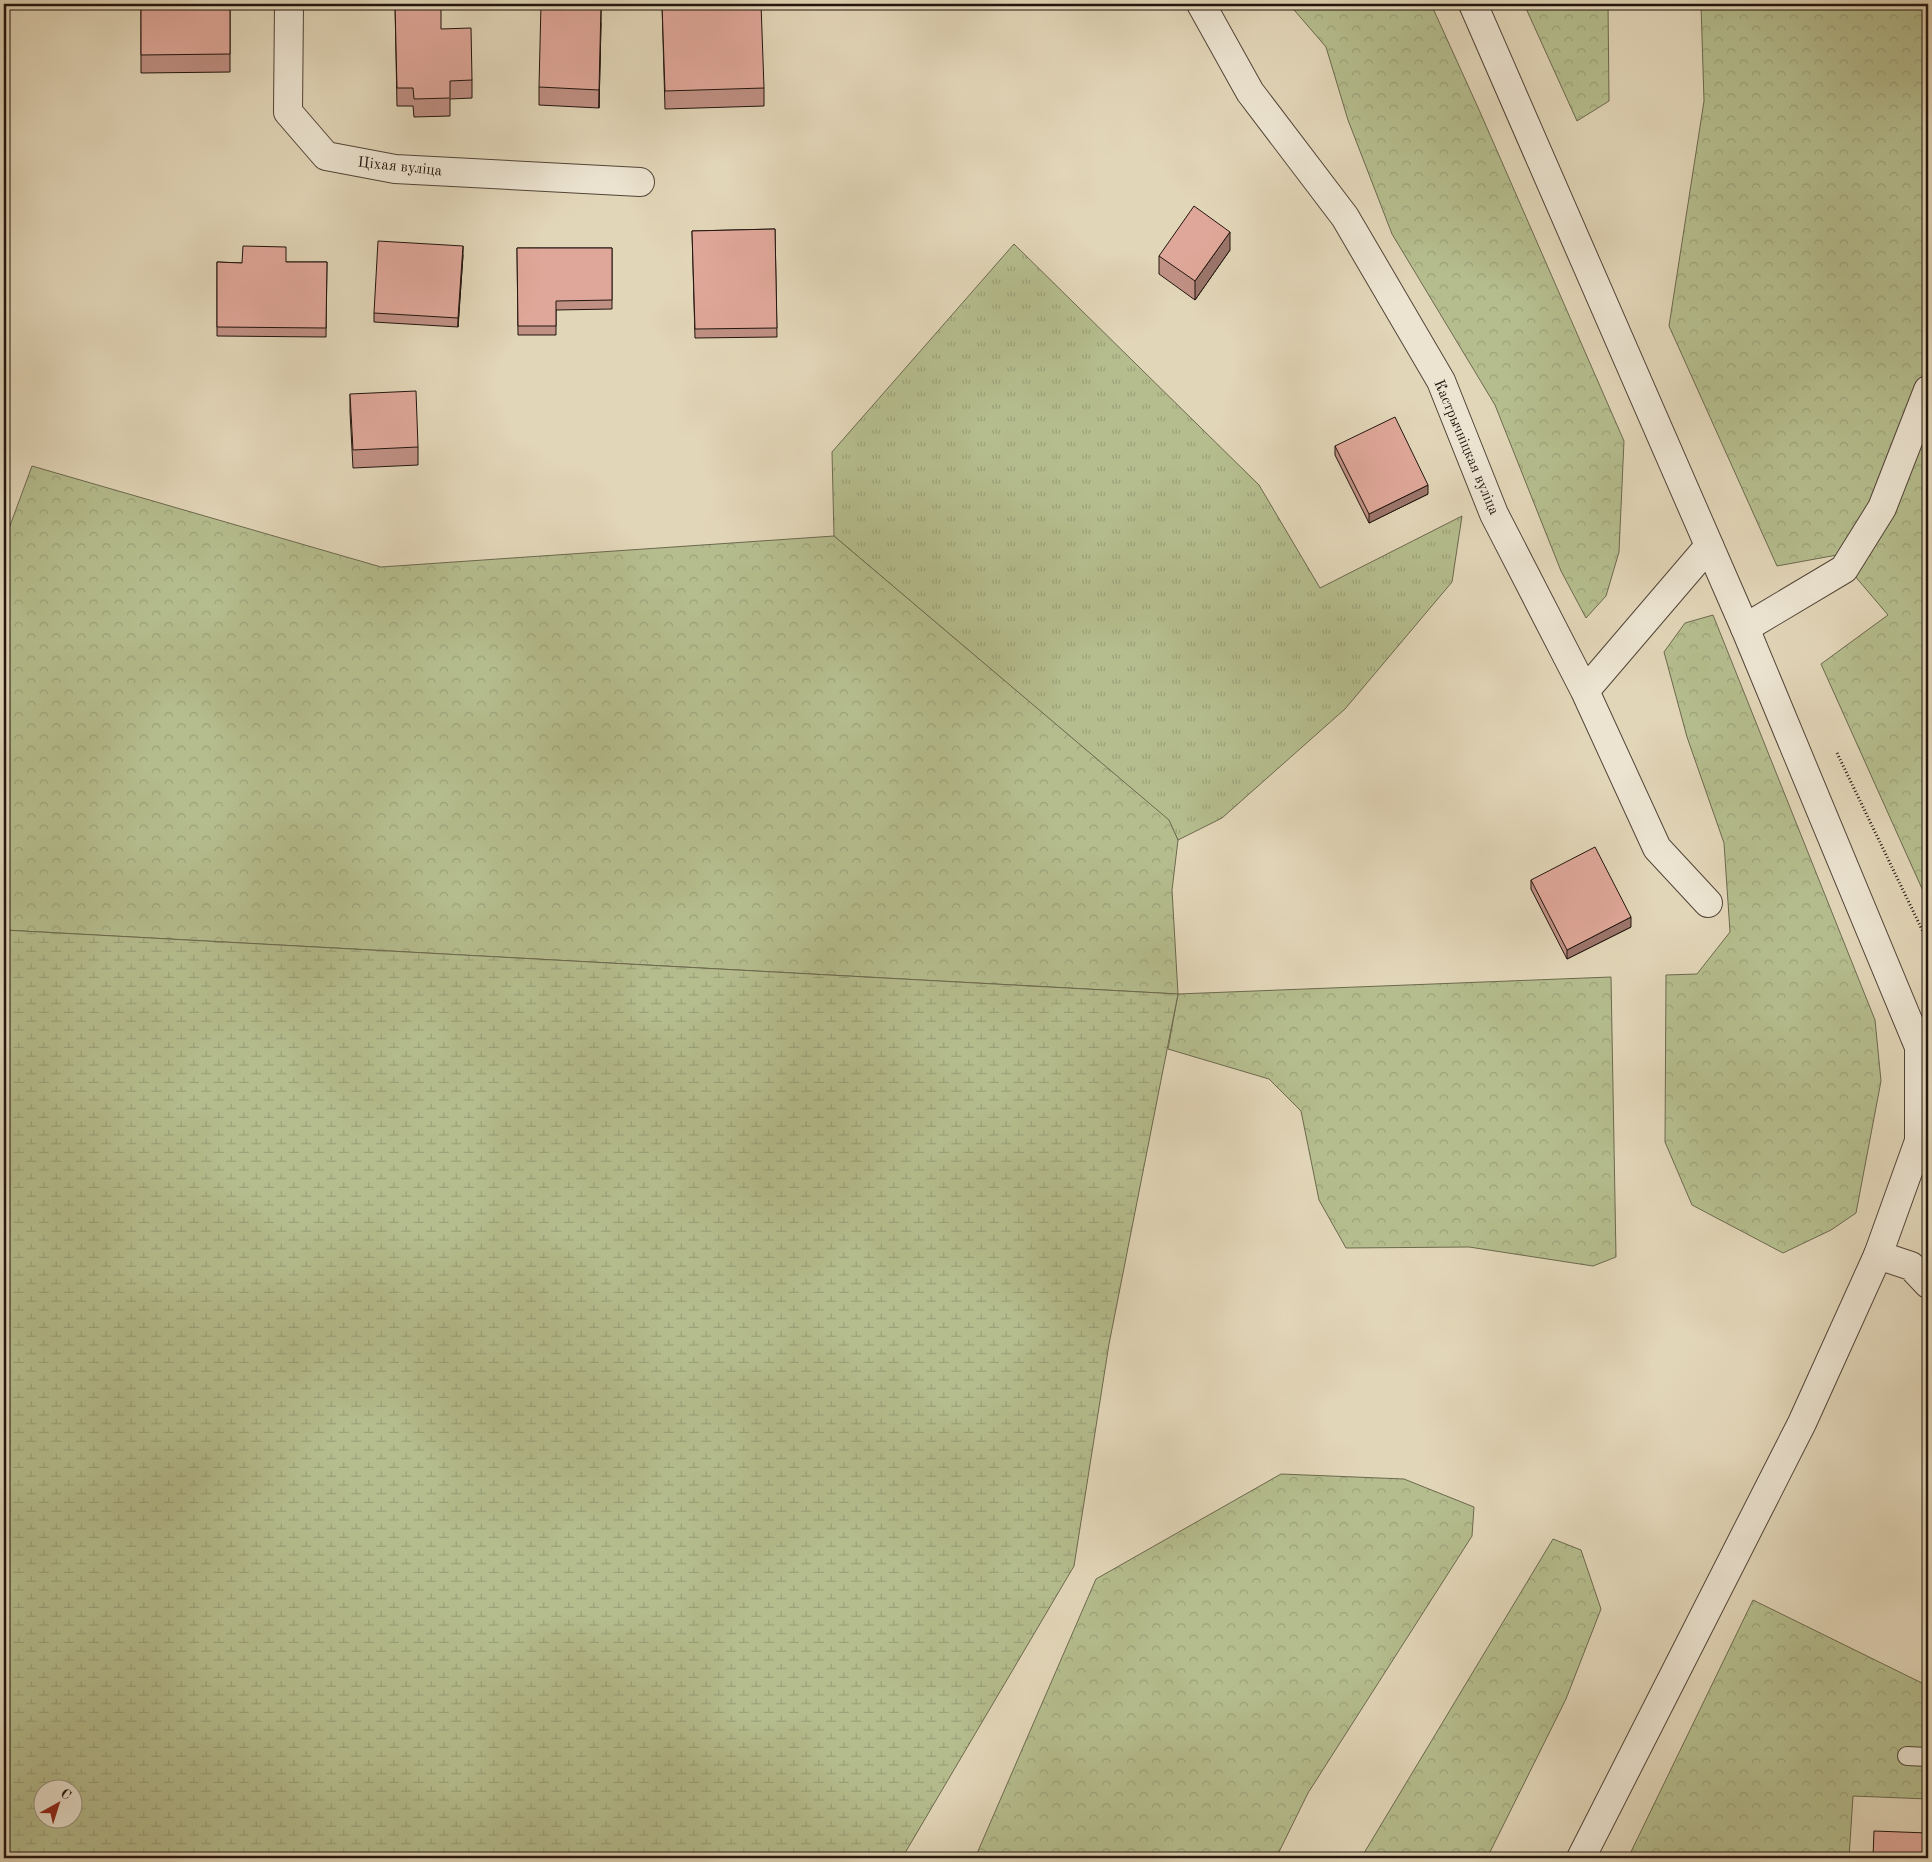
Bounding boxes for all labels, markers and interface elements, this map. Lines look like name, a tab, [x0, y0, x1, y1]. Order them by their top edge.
street label: Ціхая вуліца	[357, 156, 443, 179]
street label: Кастрычніцкая вуліца	[1430, 378, 1501, 518]
north arrow	[32, 1780, 82, 1830]
text: С	[58, 1786, 74, 1803]

